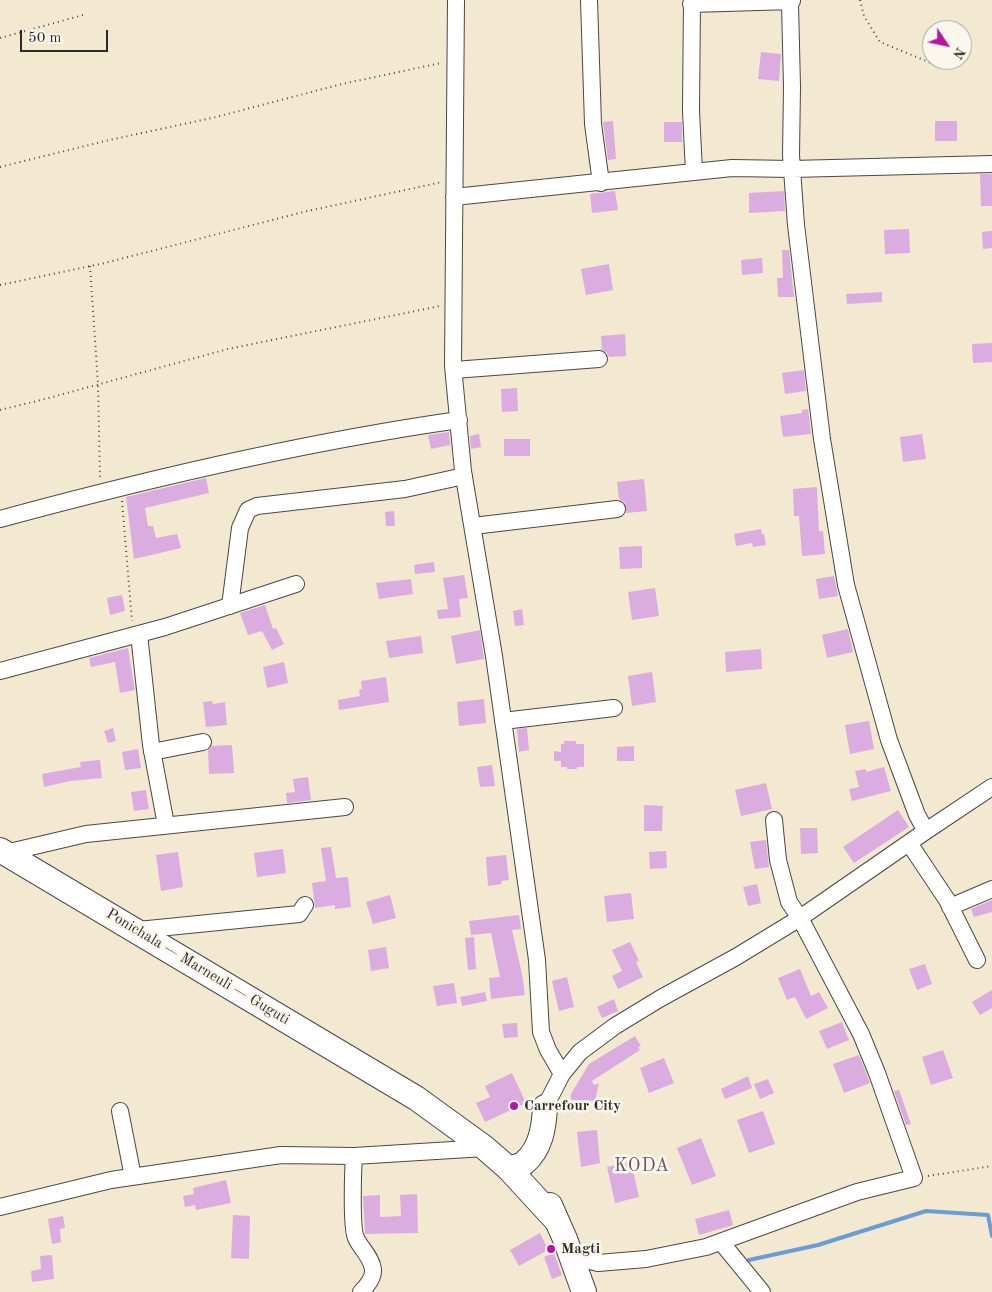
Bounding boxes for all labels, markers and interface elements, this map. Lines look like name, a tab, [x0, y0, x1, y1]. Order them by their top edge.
scale bar	[22, 20, 110, 52]
north arrow	[922, 20, 972, 70]
text: 50 m	[28, 31, 62, 46]
text: N	[950, 44, 967, 61]
street label: Ponichala — Marneuli — Guguti	[103, 905, 293, 1029]
place label: Carrefour City	[524, 1097, 621, 1115]
marker: Carrefour City	[508, 1100, 520, 1112]
district label: KODA	[613, 1155, 671, 1177]
place label: Magti	[561, 1240, 600, 1258]
marker: Magti	[545, 1243, 557, 1255]

